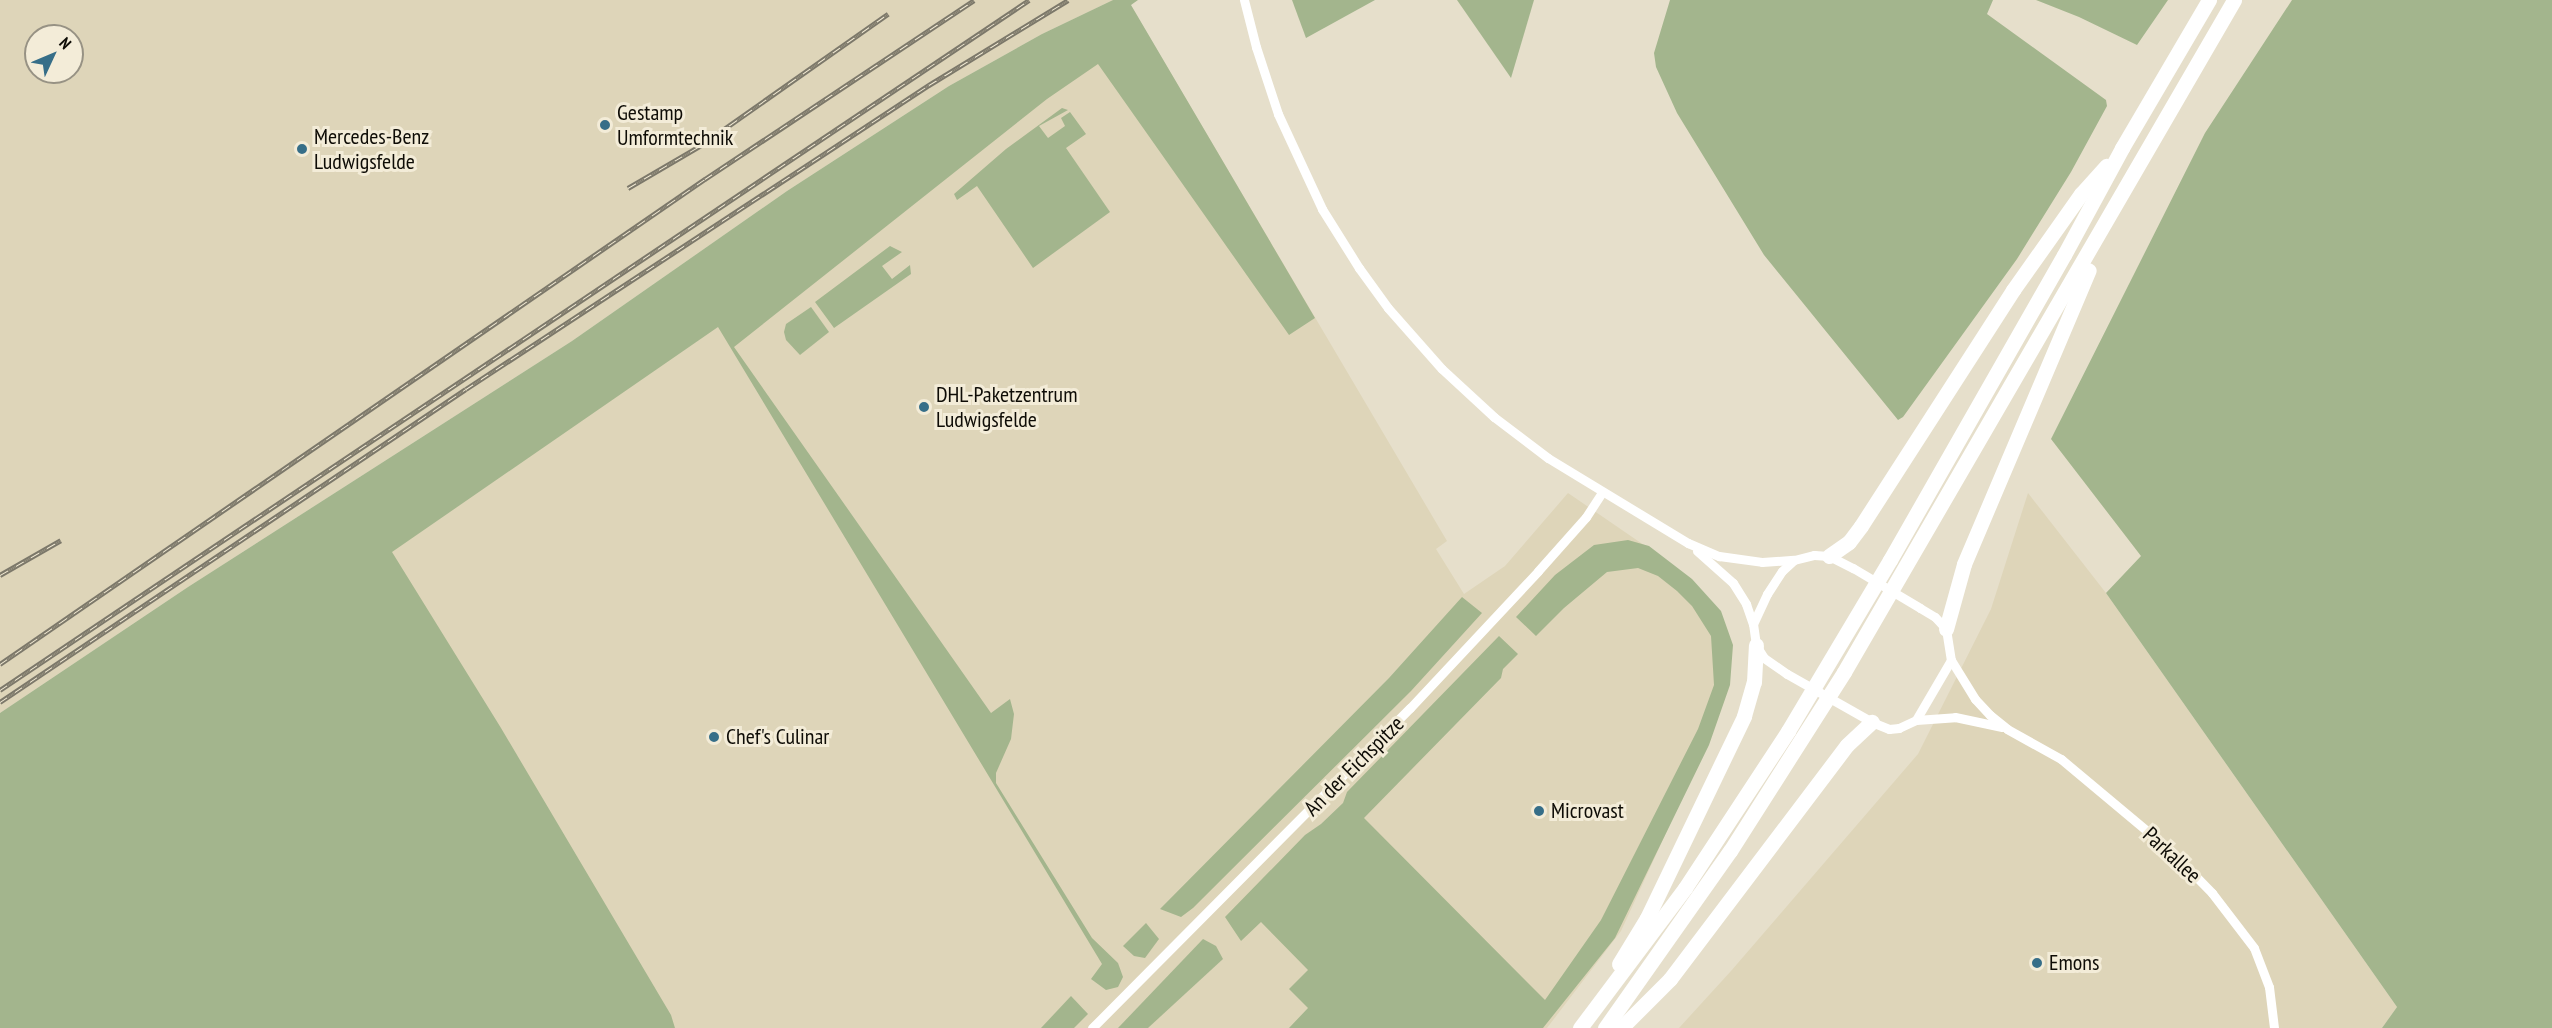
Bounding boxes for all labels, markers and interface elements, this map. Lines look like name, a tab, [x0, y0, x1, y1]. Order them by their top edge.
north arrow	[24, 24, 84, 84]
text: N	[55, 33, 76, 53]
place label: Gestamp Umformtechnik	[617, 99, 733, 150]
marker: Gestamp Umformtechnik	[598, 118, 612, 132]
place label: Mercedes-Benz Ludwigsfelde	[314, 123, 429, 174]
marker: Mercedes-Benz Ludwigsfelde	[295, 142, 309, 156]
place label: DHL-Paketzentrum Ludwigsfelde	[936, 381, 1077, 433]
marker: DHL-Paketzentrum Ludwigsfelde	[917, 400, 931, 414]
street label: An der Eichspitze	[1299, 711, 1409, 821]
place label: Chef's Culinar	[726, 724, 829, 750]
marker: Chef's Culinar	[707, 730, 721, 744]
place label: Microvast	[1551, 798, 1624, 824]
marker: Microvast	[1532, 804, 1546, 818]
street label: Parkallee	[2137, 822, 2207, 888]
place label: Emons	[2049, 950, 2099, 976]
marker: Emons	[2030, 956, 2044, 970]

